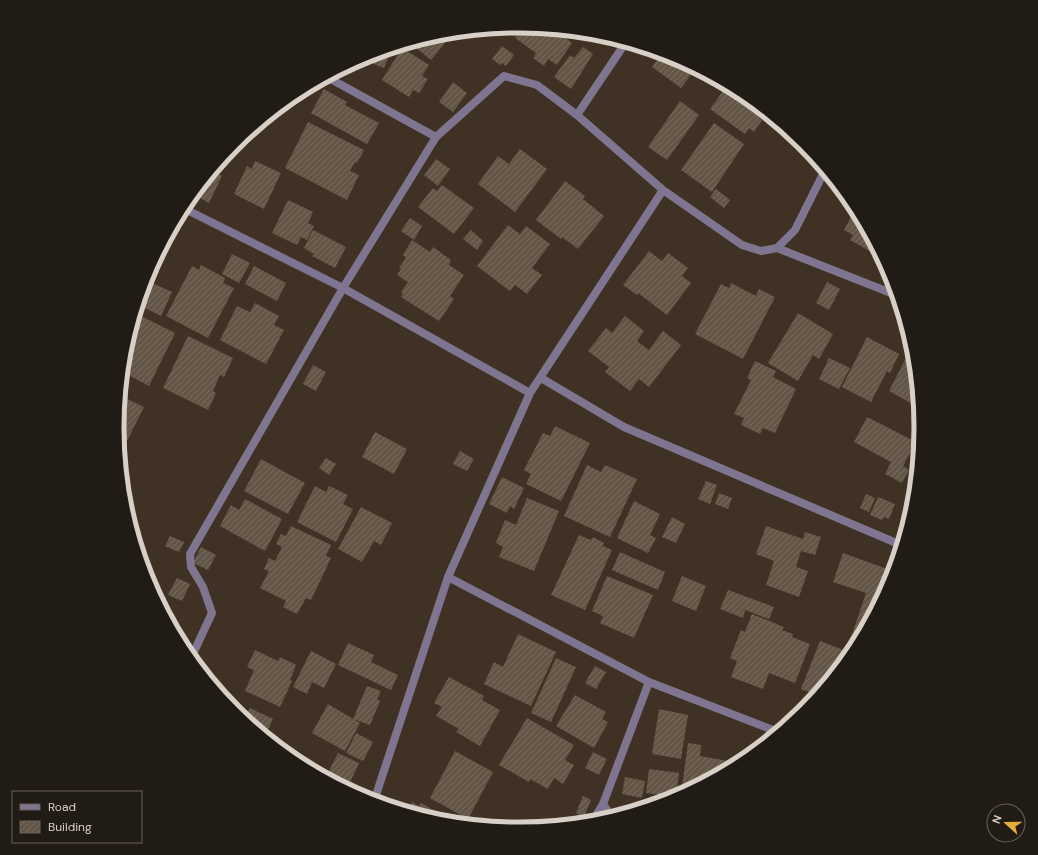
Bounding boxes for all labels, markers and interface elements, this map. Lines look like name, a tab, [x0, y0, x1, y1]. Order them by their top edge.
legend	[12, 791, 142, 843]
text: Road	[48, 799, 76, 815]
north arrow	[986, 803, 1026, 843]
text: N	[989, 813, 1005, 826]
text: Building	[48, 819, 92, 835]

